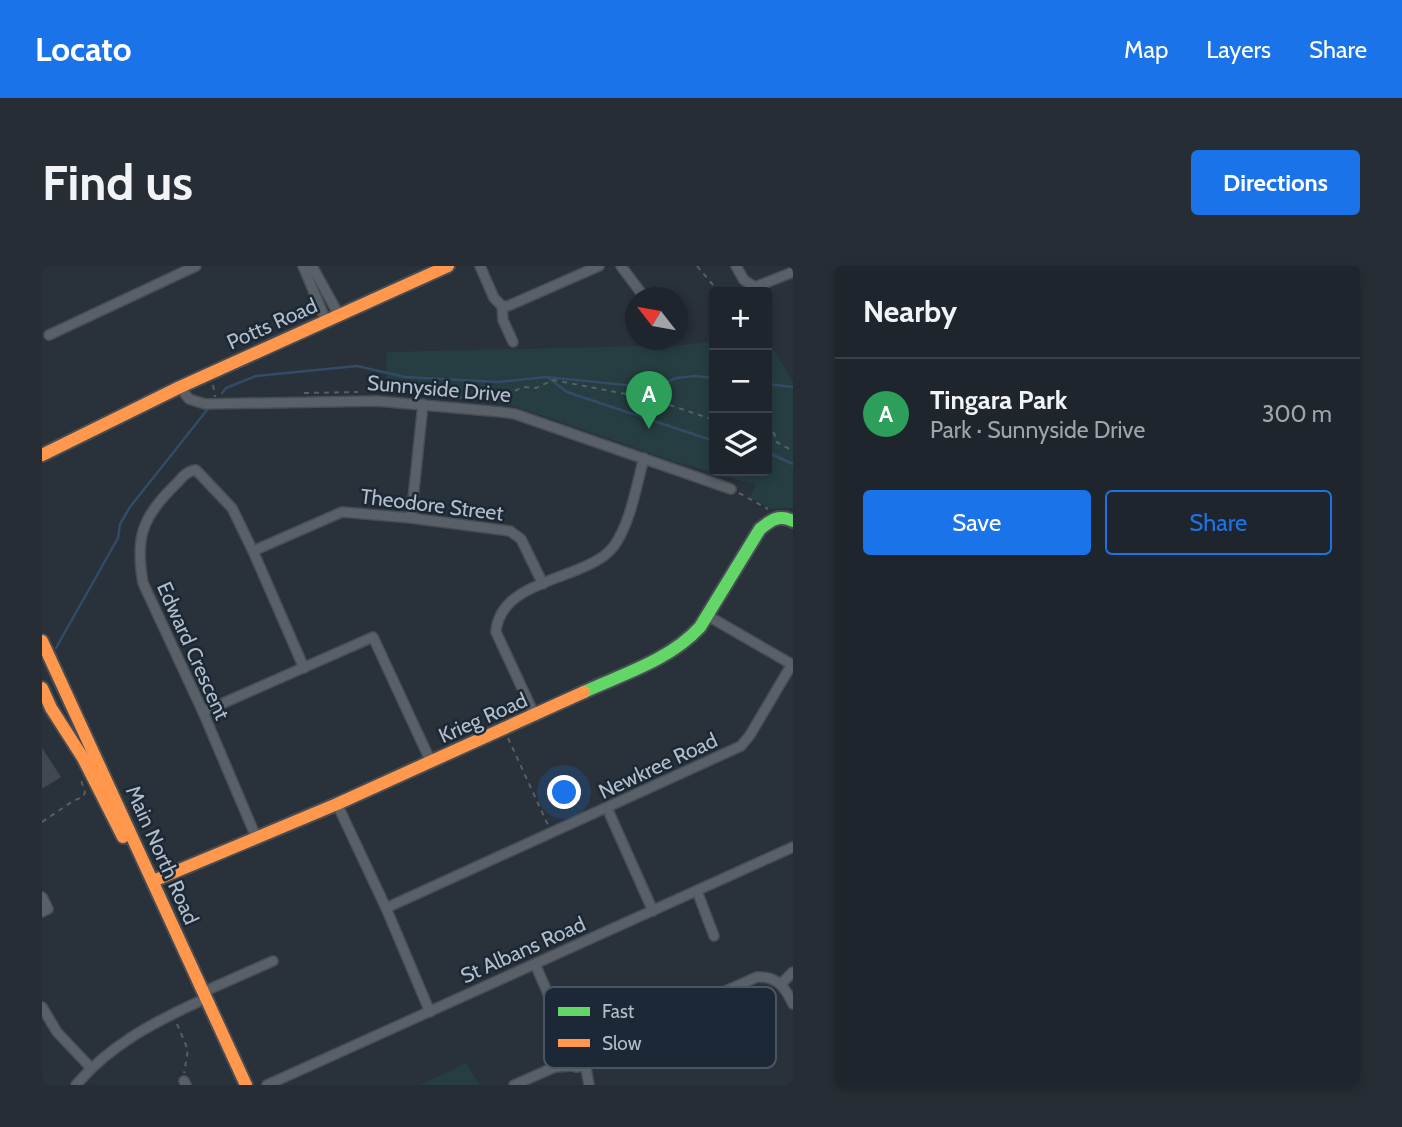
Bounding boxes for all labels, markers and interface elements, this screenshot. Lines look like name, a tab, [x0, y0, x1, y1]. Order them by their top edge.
text: Locato	[35, 29, 131, 69]
text: Map	[1124, 35, 1168, 64]
text: Layers	[1206, 35, 1271, 64]
text: Share	[1309, 35, 1367, 64]
button: Directions	[1191, 150, 1360, 215]
text: Find us	[42, 153, 193, 212]
north arrow	[625, 287, 688, 350]
map controls	[709, 287, 772, 476]
button: +	[709, 287, 772, 350]
street label: Potts Road	[223, 293, 321, 355]
text: Nearby	[863, 293, 957, 330]
button: −	[709, 350, 772, 413]
street label: Sunnyside Drive	[366, 370, 512, 407]
pin: A	[626, 371, 672, 429]
text: Tingara Park	[930, 384, 1067, 416]
text: A	[879, 400, 893, 428]
text: 300 m	[1262, 400, 1332, 428]
button: layers	[709, 413, 772, 476]
text: Park · Sunnyside Drive	[930, 416, 1145, 444]
street label: Theodore Street	[359, 483, 505, 526]
button: Save	[863, 490, 1091, 555]
button: Share	[1105, 490, 1332, 555]
street label: Edward Crescent	[152, 578, 235, 724]
street label: Krieg Road	[435, 687, 531, 748]
street label: Newkree Road	[594, 727, 721, 804]
your location	[547, 775, 581, 809]
street label: Main North Road	[121, 781, 204, 928]
street label: St Albans Road	[457, 911, 589, 988]
legend	[544, 987, 776, 1068]
text: Fast	[602, 1000, 635, 1023]
text: Slow	[602, 1032, 642, 1055]

